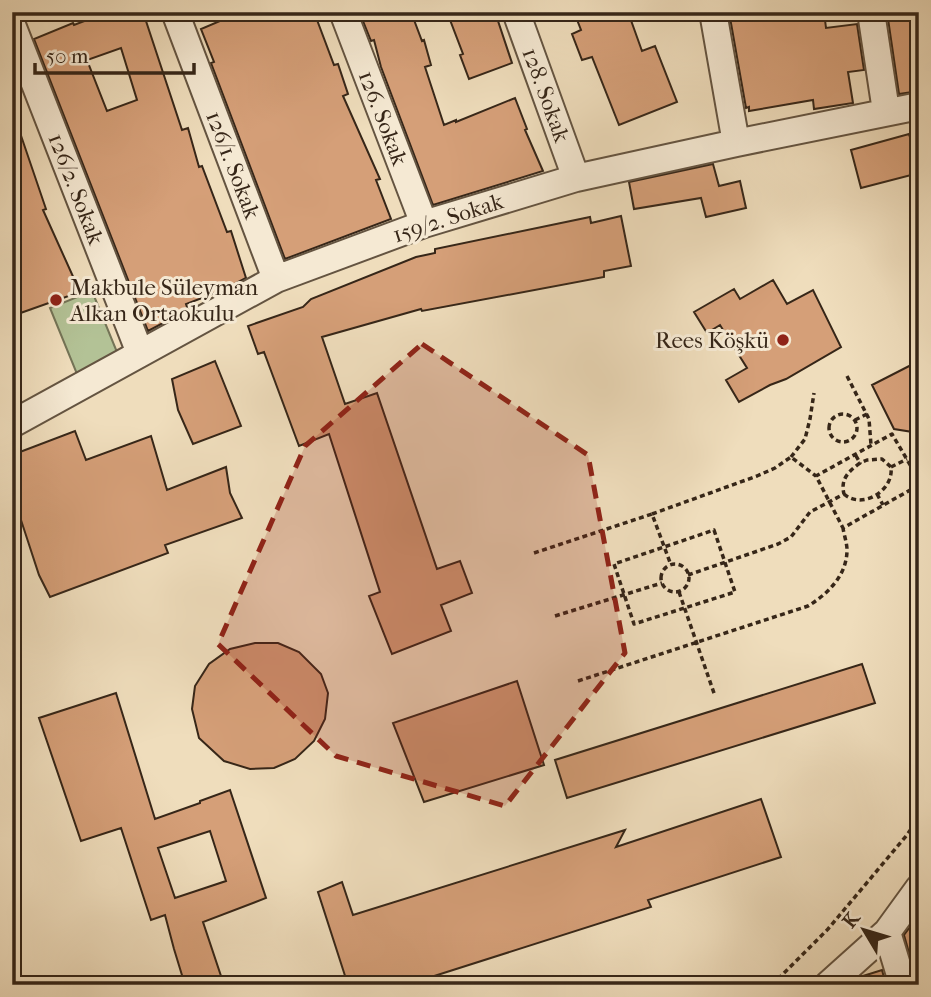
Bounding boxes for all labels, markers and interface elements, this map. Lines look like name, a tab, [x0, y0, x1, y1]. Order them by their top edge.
scale bar	[35, 32, 194, 76]
text: 50 m	[46, 44, 89, 68]
street label: 128. Sokak	[516, 44, 576, 147]
street label: 126. Sokak	[353, 67, 414, 170]
street label: 126/1. Sokak	[200, 107, 266, 224]
street label: 126/2. Sokak	[42, 130, 110, 249]
street label: 159/2. Sokak	[389, 187, 508, 249]
place label: Makbule Süleyman Alkan Ortaokulu	[69, 274, 259, 327]
marker: Makbule Süleyman Alkan Ortaokulu	[48, 292, 64, 308]
place label: Rees Köşkü	[655, 327, 769, 354]
marker: Rees Köşkü	[775, 332, 791, 348]
north arrow	[830, 895, 900, 965]
text: K	[838, 907, 865, 932]

